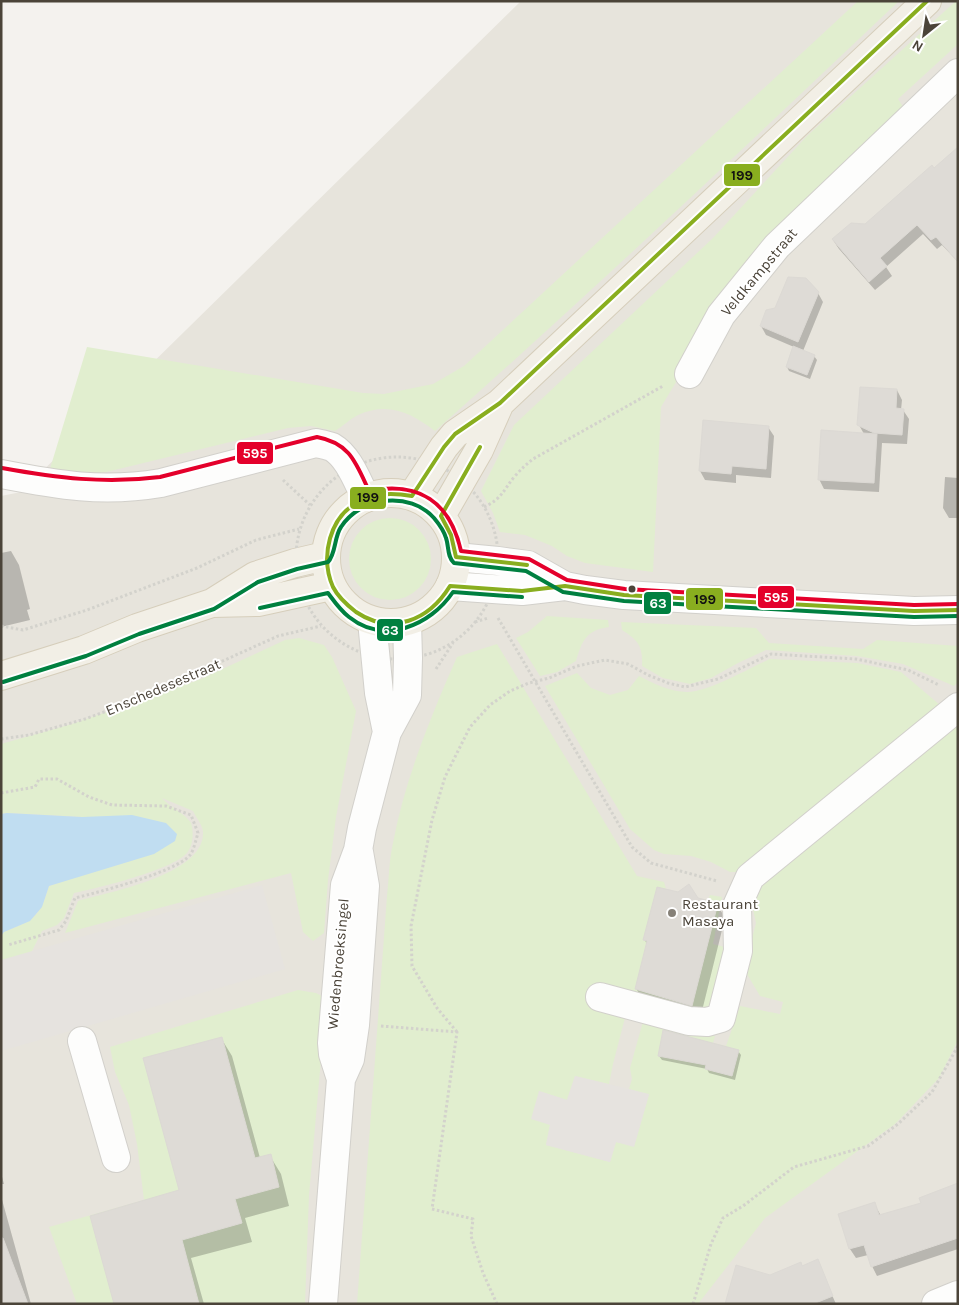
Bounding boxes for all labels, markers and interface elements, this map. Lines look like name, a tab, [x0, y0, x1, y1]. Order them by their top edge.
north arrow	[899, 10, 949, 60]
text: N	[909, 36, 926, 56]
line badge: 199	[723, 163, 761, 187]
text: 199	[731, 167, 753, 184]
street label: Veldkampstraat	[717, 224, 801, 320]
line badge: 595	[236, 441, 274, 465]
text: 595	[243, 445, 267, 462]
line badge: 199	[349, 486, 387, 510]
text: 199	[357, 489, 379, 506]
unlabelled marker	[627, 584, 637, 594]
line badge: 595	[757, 585, 795, 609]
line badge: 199	[685, 587, 724, 611]
text: 595	[764, 589, 788, 606]
line badge: 63	[643, 591, 672, 615]
text: 199	[694, 591, 716, 608]
text: 63	[649, 595, 667, 612]
line badge: 63	[376, 618, 404, 642]
text: 63	[381, 622, 399, 639]
street label: Enschedesestraat	[103, 655, 224, 719]
place label: Restaurant Masaya	[682, 895, 758, 930]
street label: Wiedenbroeksingel	[323, 898, 353, 1030]
marker: Restaurant Masaya	[666, 907, 678, 919]

